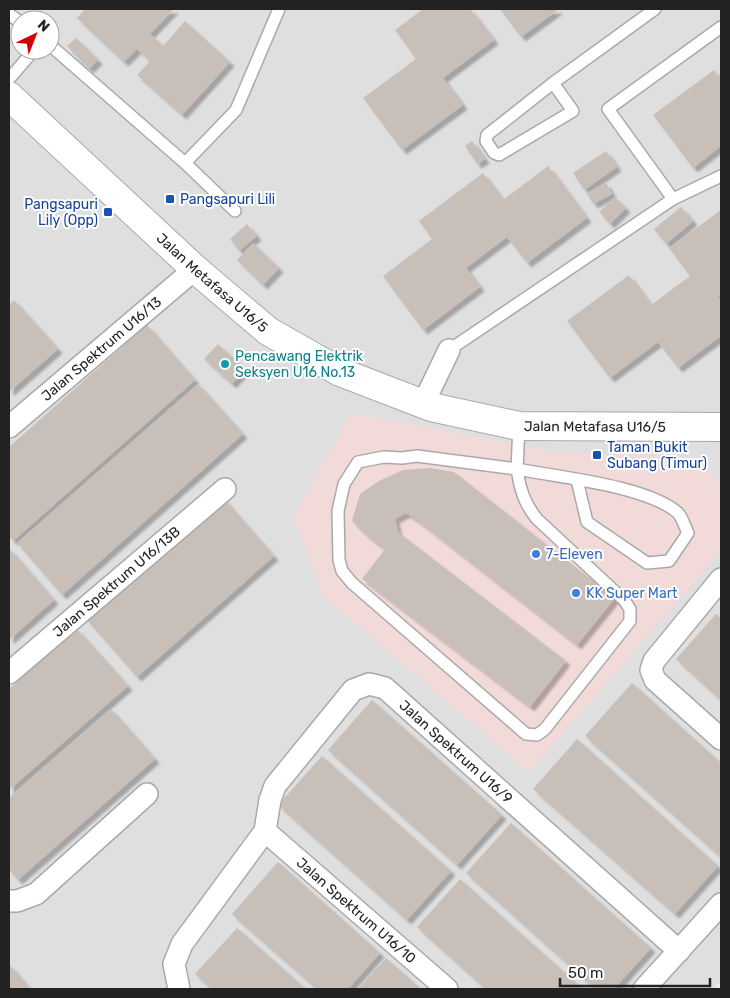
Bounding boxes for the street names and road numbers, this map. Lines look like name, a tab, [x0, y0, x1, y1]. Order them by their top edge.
street label: Jalan Metafasa U16/5	[153, 229, 271, 336]
street label: Jalan Spektrum U16/13	[38, 293, 165, 404]
street label: Jalan Metafasa U16/5	[524, 418, 666, 435]
street label: Jalan Spektrum U16/13B	[49, 523, 183, 640]
street label: Jalan Spektrum U16/9	[396, 696, 516, 807]
street label: Jalan Spektrum U16/10	[293, 854, 420, 967]

